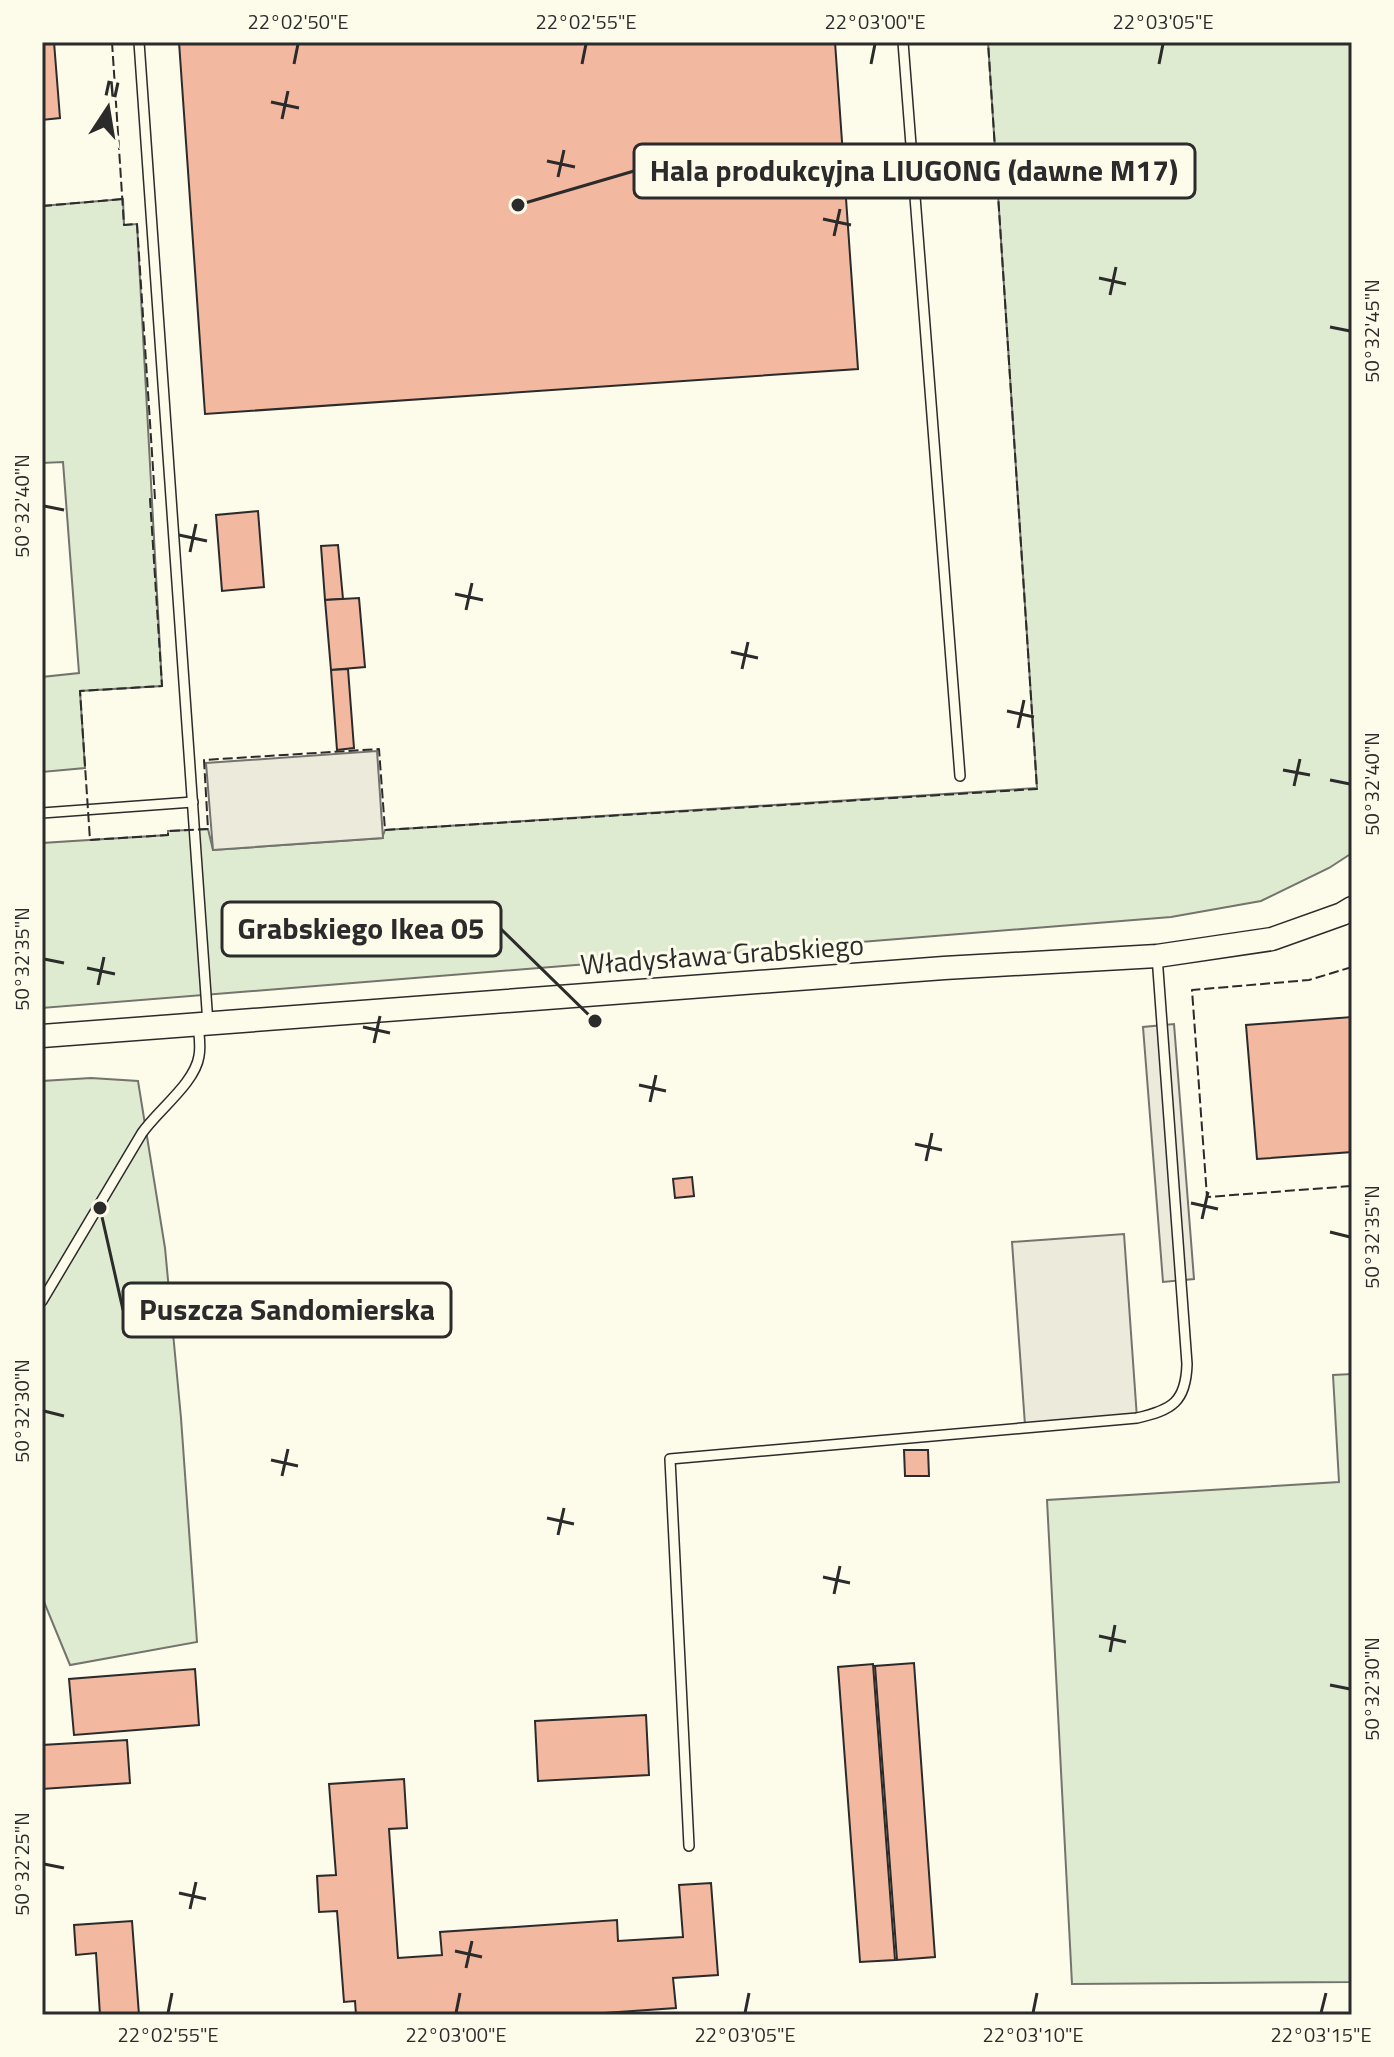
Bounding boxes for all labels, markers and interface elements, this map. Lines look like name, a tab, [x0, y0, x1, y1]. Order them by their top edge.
text: 22°02'50"E	[247, 6, 349, 37]
text: 22°02'55"E	[535, 6, 637, 37]
text: 22°03'00"E	[824, 6, 926, 37]
text: 22°03'05"E	[1112, 6, 1214, 37]
north arrow	[68, 68, 148, 148]
text: N	[101, 70, 123, 107]
callout: Hala produkcyjna LIUGONG (dawne M17)	[634, 144, 1195, 198]
text: Hala produkcyjna LIUGONG (dawne M17)	[650, 147, 1178, 193]
text: 50°32'45"N	[1356, 279, 1387, 383]
text: 50°32'40"N	[6, 454, 37, 558]
text: 50°32'40"N	[1356, 732, 1387, 836]
callout: Grabskiego Ikea 05	[222, 902, 501, 956]
text: Grabskiego Ikea 05	[238, 905, 484, 951]
text: 50°32'35"N	[6, 907, 37, 1011]
street label: Władysława Grabskiego	[579, 923, 865, 985]
text: 50°32'35"N	[1356, 1185, 1387, 1289]
callout: Puszcza Sandomierska	[123, 1283, 451, 1337]
text: Puszcza Sandomierska	[139, 1286, 435, 1332]
text: 50°32'30"N	[6, 1359, 37, 1463]
text: 50°32'30"N	[1356, 1637, 1387, 1741]
text: 50°32'25"N	[6, 1812, 37, 1916]
text: 22°02'55"E	[117, 2019, 219, 2050]
text: 22°03'00"E	[405, 2019, 507, 2050]
text: 22°03'05"E	[694, 2019, 796, 2050]
text: 22°03'10"E	[982, 2019, 1084, 2050]
text: 22°03'15"E	[1270, 2019, 1372, 2050]

